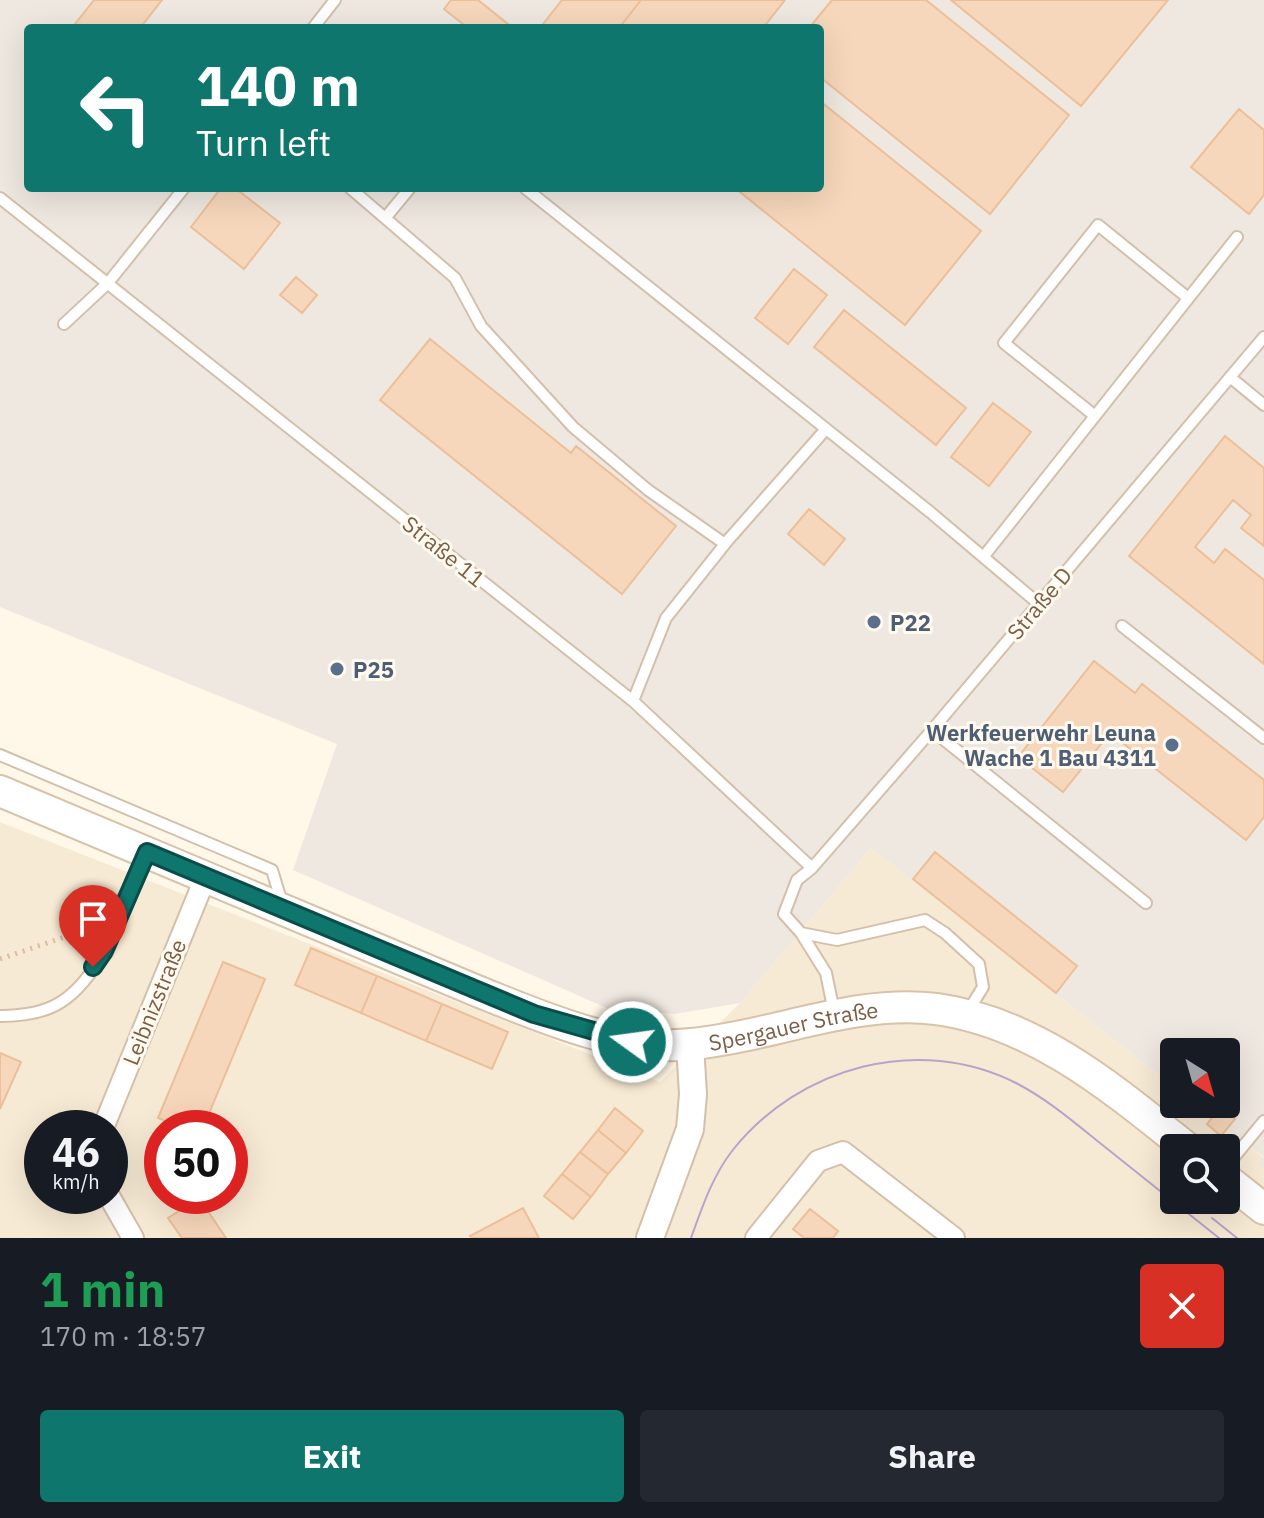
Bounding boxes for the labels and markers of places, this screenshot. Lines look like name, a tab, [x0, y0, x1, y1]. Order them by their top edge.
place label: P22	[890, 608, 931, 637]
marker: P22	[865, 613, 883, 631]
place label: P25	[353, 655, 394, 684]
marker: P25	[328, 660, 346, 678]
place label: Werkfeuerwehr Leuna Wache 1 Bau 4311	[926, 718, 1156, 772]
marker: Werkfeuerwehr Leuna Wache 1 Bau 4311	[1163, 736, 1181, 754]
pin	[59, 885, 127, 967]

